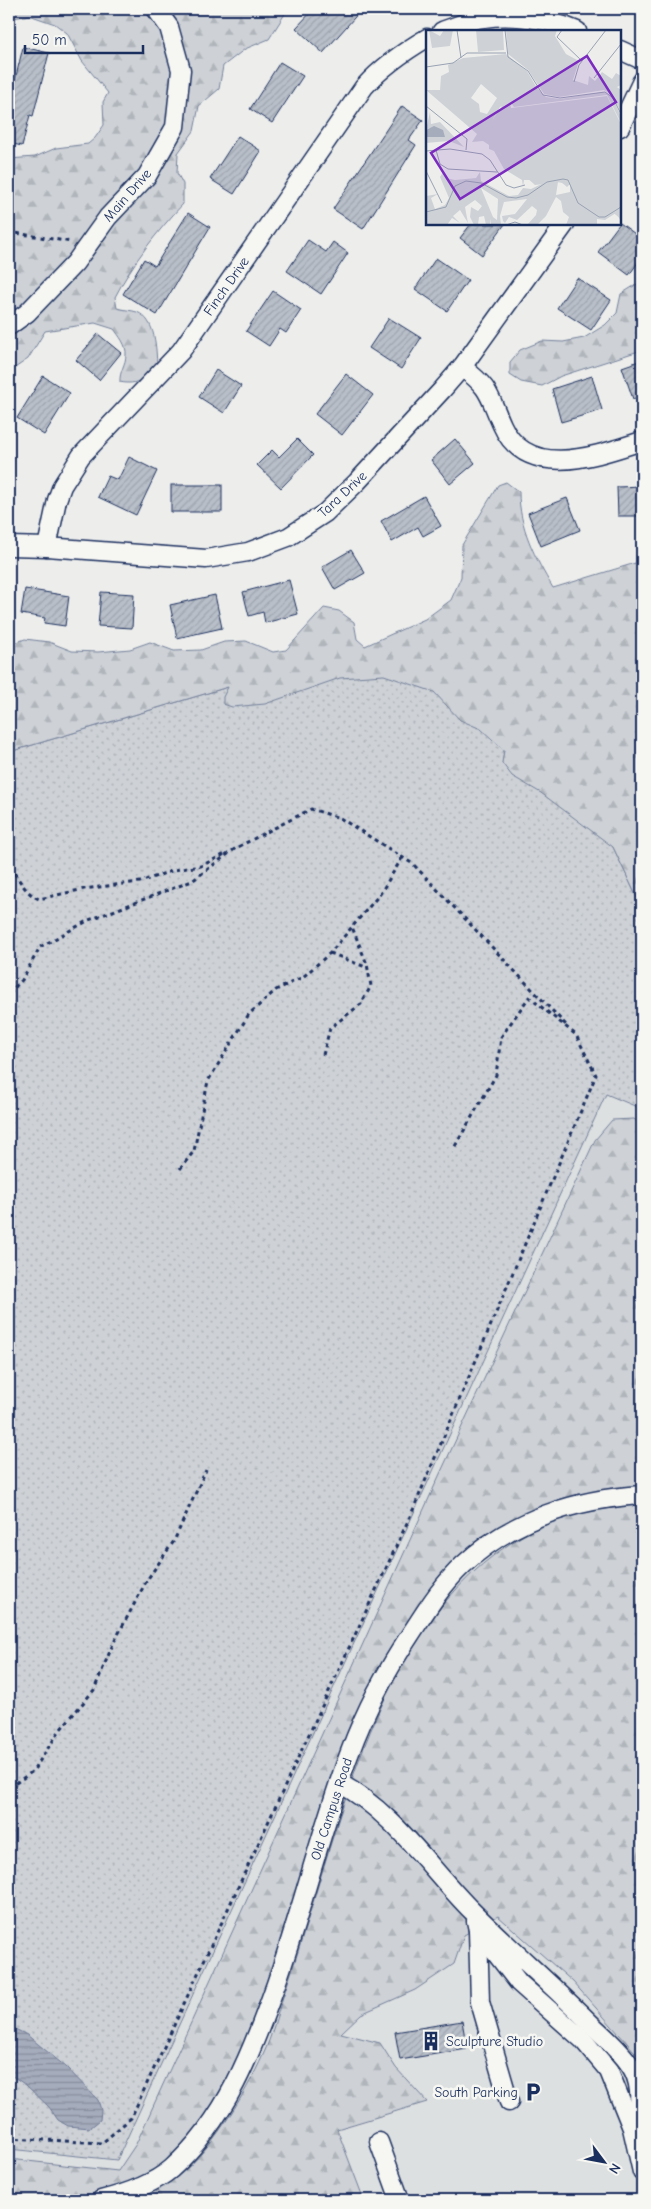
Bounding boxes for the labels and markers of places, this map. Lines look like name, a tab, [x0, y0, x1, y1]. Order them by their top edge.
building icon: Sculpture Studio	[420, 2030, 442, 2052]
place label: Sculpture Studio	[446, 2033, 543, 2050]
parking icon: South Parking	[522, 2081, 544, 2103]
place label: South Parking	[434, 2084, 518, 2101]

